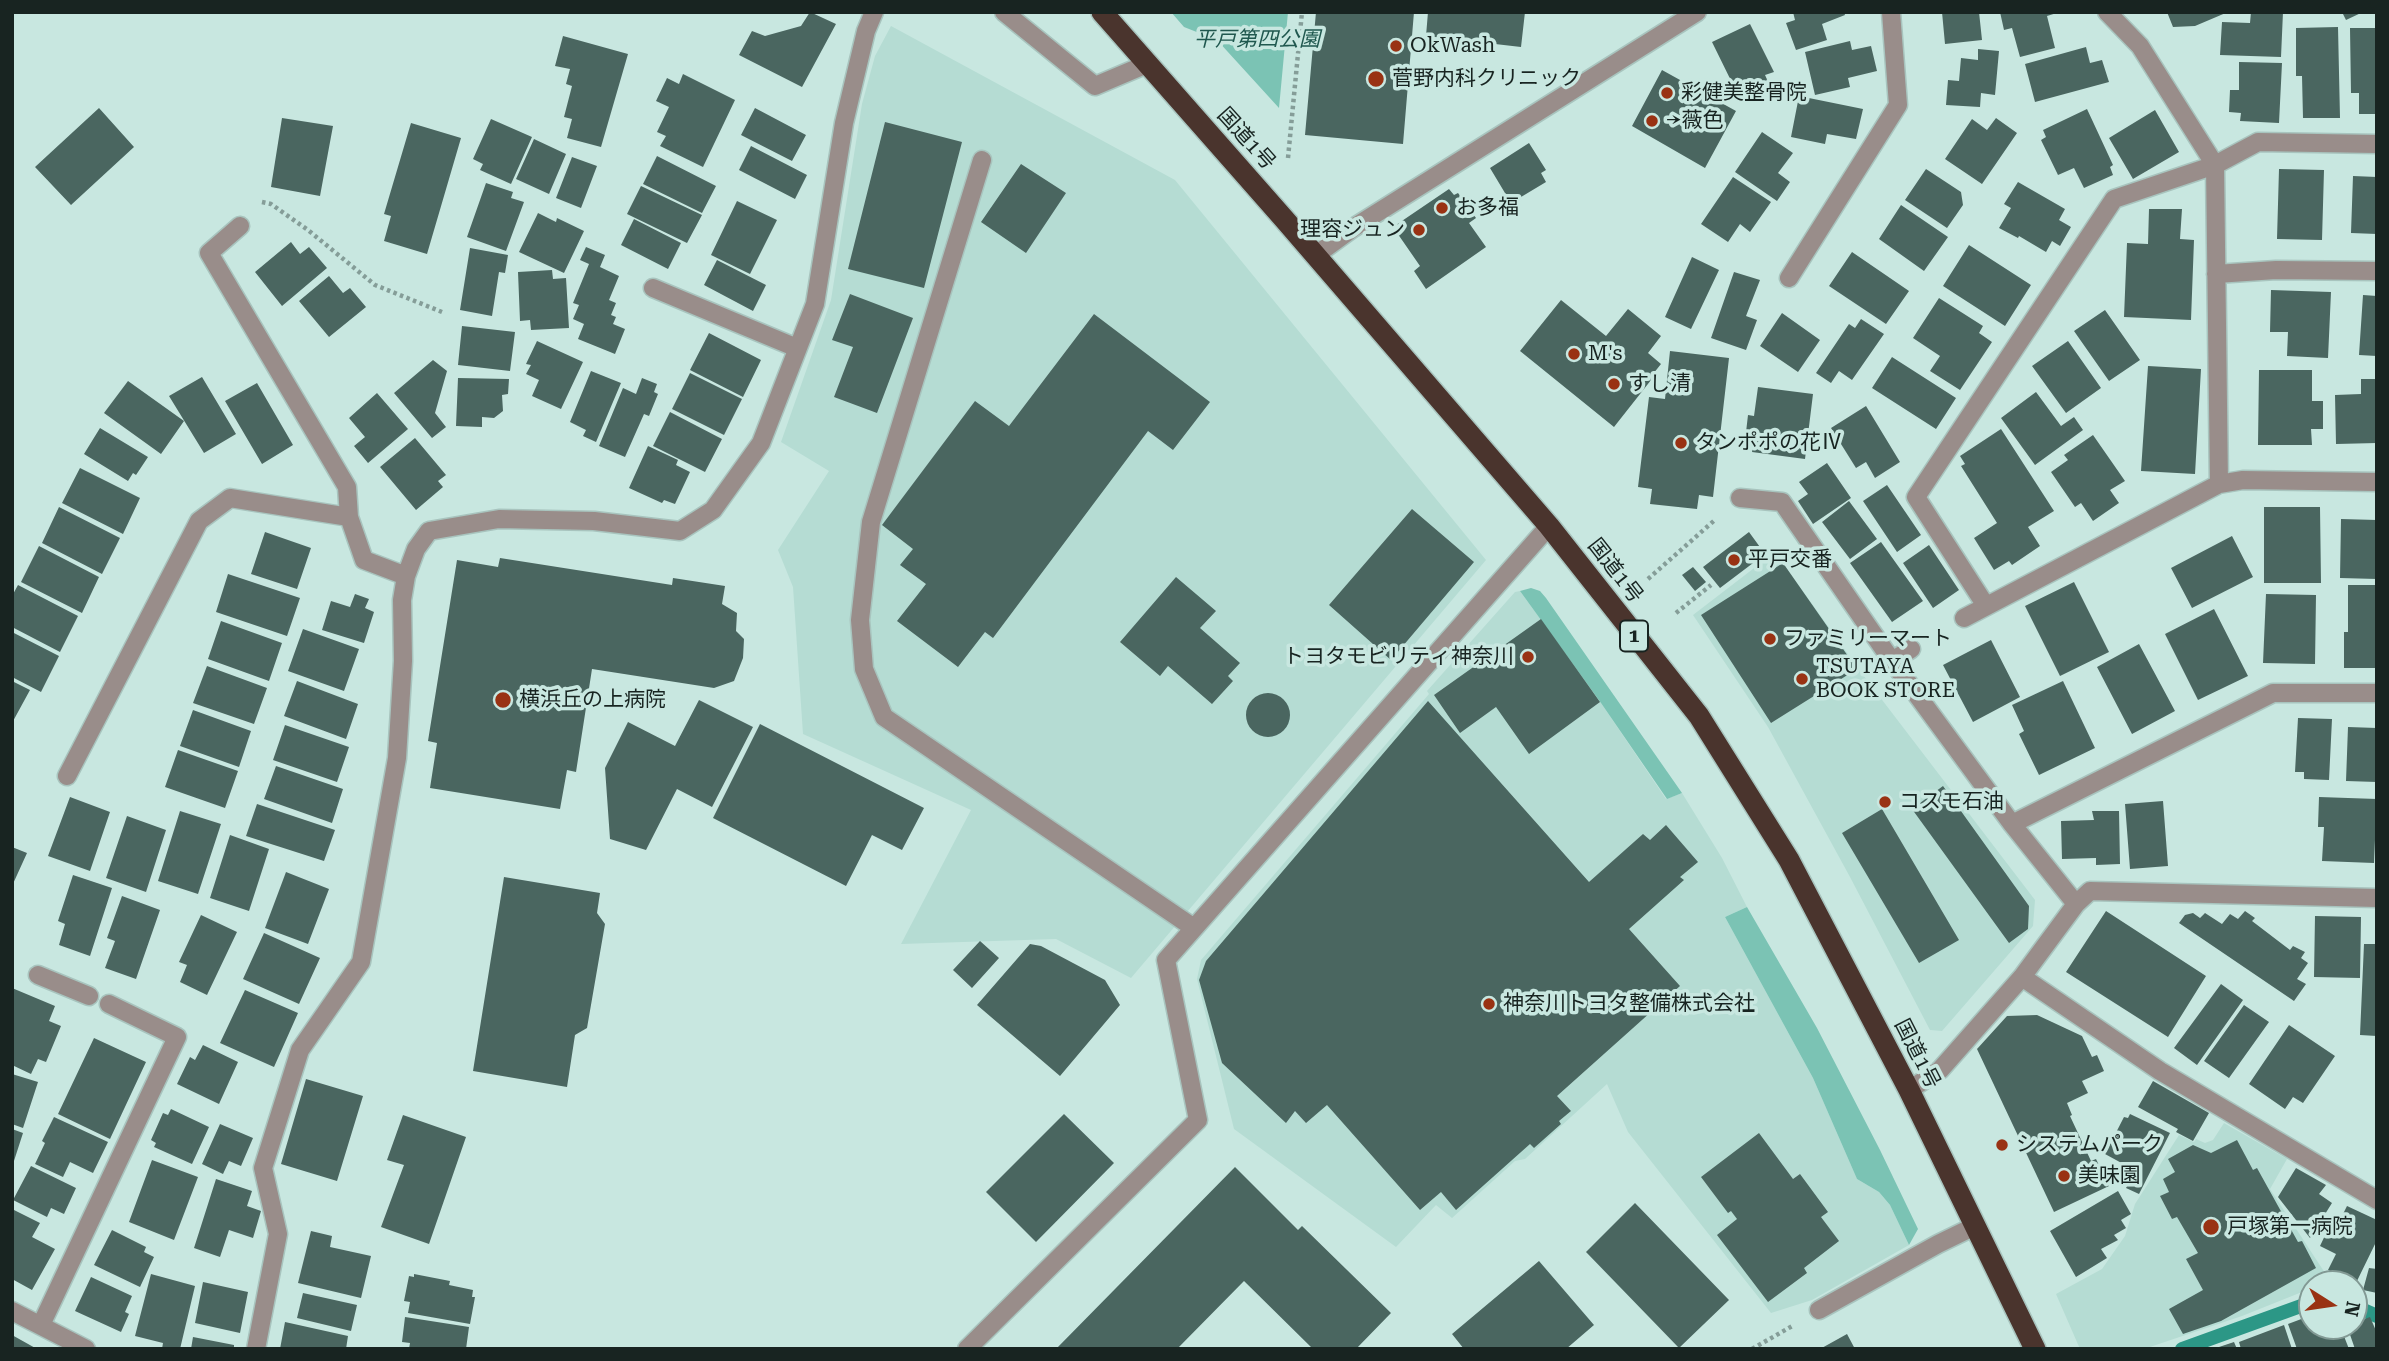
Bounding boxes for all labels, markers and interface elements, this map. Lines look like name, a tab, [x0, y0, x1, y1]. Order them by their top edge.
park label: 平戸第四公園	[1194, 27, 1320, 53]
place label: OkWash	[1410, 33, 1495, 59]
marker: OkWash	[1388, 38, 1404, 54]
place label: 菅野内科クリニック	[1392, 66, 1581, 92]
marker: 菅野内科クリニック	[1366, 69, 1386, 89]
place label: 彩健美整骨院	[1681, 80, 1807, 106]
marker: 彩健美整骨院	[1659, 85, 1675, 101]
street label: 国道1号	[1212, 103, 1280, 175]
place label: 薔薇色	[1666, 108, 1724, 134]
marker: 薔薇色	[1644, 113, 1660, 129]
place label: お多福	[1456, 195, 1519, 221]
marker: お多福	[1434, 200, 1450, 216]
place label: 理容ジュン	[1300, 217, 1405, 243]
marker: 理容ジュン	[1411, 222, 1427, 238]
place label: M's	[1588, 341, 1622, 367]
marker: M's	[1566, 346, 1582, 362]
place label: すし清	[1628, 371, 1691, 397]
marker: すし清	[1606, 376, 1622, 392]
place label: タンポポの花Ⅳ	[1695, 430, 1842, 456]
marker: タンポポの花Ⅳ	[1673, 435, 1689, 451]
street label: 国道1号	[1582, 534, 1648, 608]
place label: 平戸交番	[1748, 547, 1832, 573]
marker: 平戸交番	[1726, 552, 1742, 568]
road number: 1	[1620, 621, 1648, 652]
place label: ファミリーマート	[1784, 626, 1952, 652]
marker: ファミリーマート	[1762, 631, 1778, 647]
place label: トヨタモビリティ神奈川	[1283, 644, 1514, 670]
marker: トヨタモビリティ神奈川	[1520, 649, 1536, 665]
place label: TSUTAYA BOOK STORE	[1816, 654, 1955, 704]
marker: TSUTAYA BOOK STORE	[1794, 671, 1810, 687]
place label: 横浜丘の上病院	[519, 687, 666, 713]
marker: 横浜丘の上病院	[493, 690, 513, 710]
place label: コスモ石油	[1899, 789, 2004, 815]
marker: コスモ石油	[1877, 794, 1893, 810]
place label: 神奈川トヨタ整備株式会社	[1503, 991, 1755, 1017]
marker: 神奈川トヨタ整備株式会社	[1481, 996, 1497, 1012]
street label: 国道1号	[1889, 1015, 1945, 1093]
place label: システムパーク	[2016, 1132, 2163, 1158]
marker: システムパーク	[1994, 1137, 2010, 1153]
place label: 美味園	[2078, 1163, 2141, 1189]
marker: 美味園	[2056, 1168, 2072, 1184]
place label: 戸塚第一病院	[2227, 1214, 2353, 1240]
marker: 戸塚第一病院	[2201, 1217, 2221, 1237]
north arrow	[2298, 1270, 2368, 1340]
text: N	[2339, 1299, 2365, 1319]

